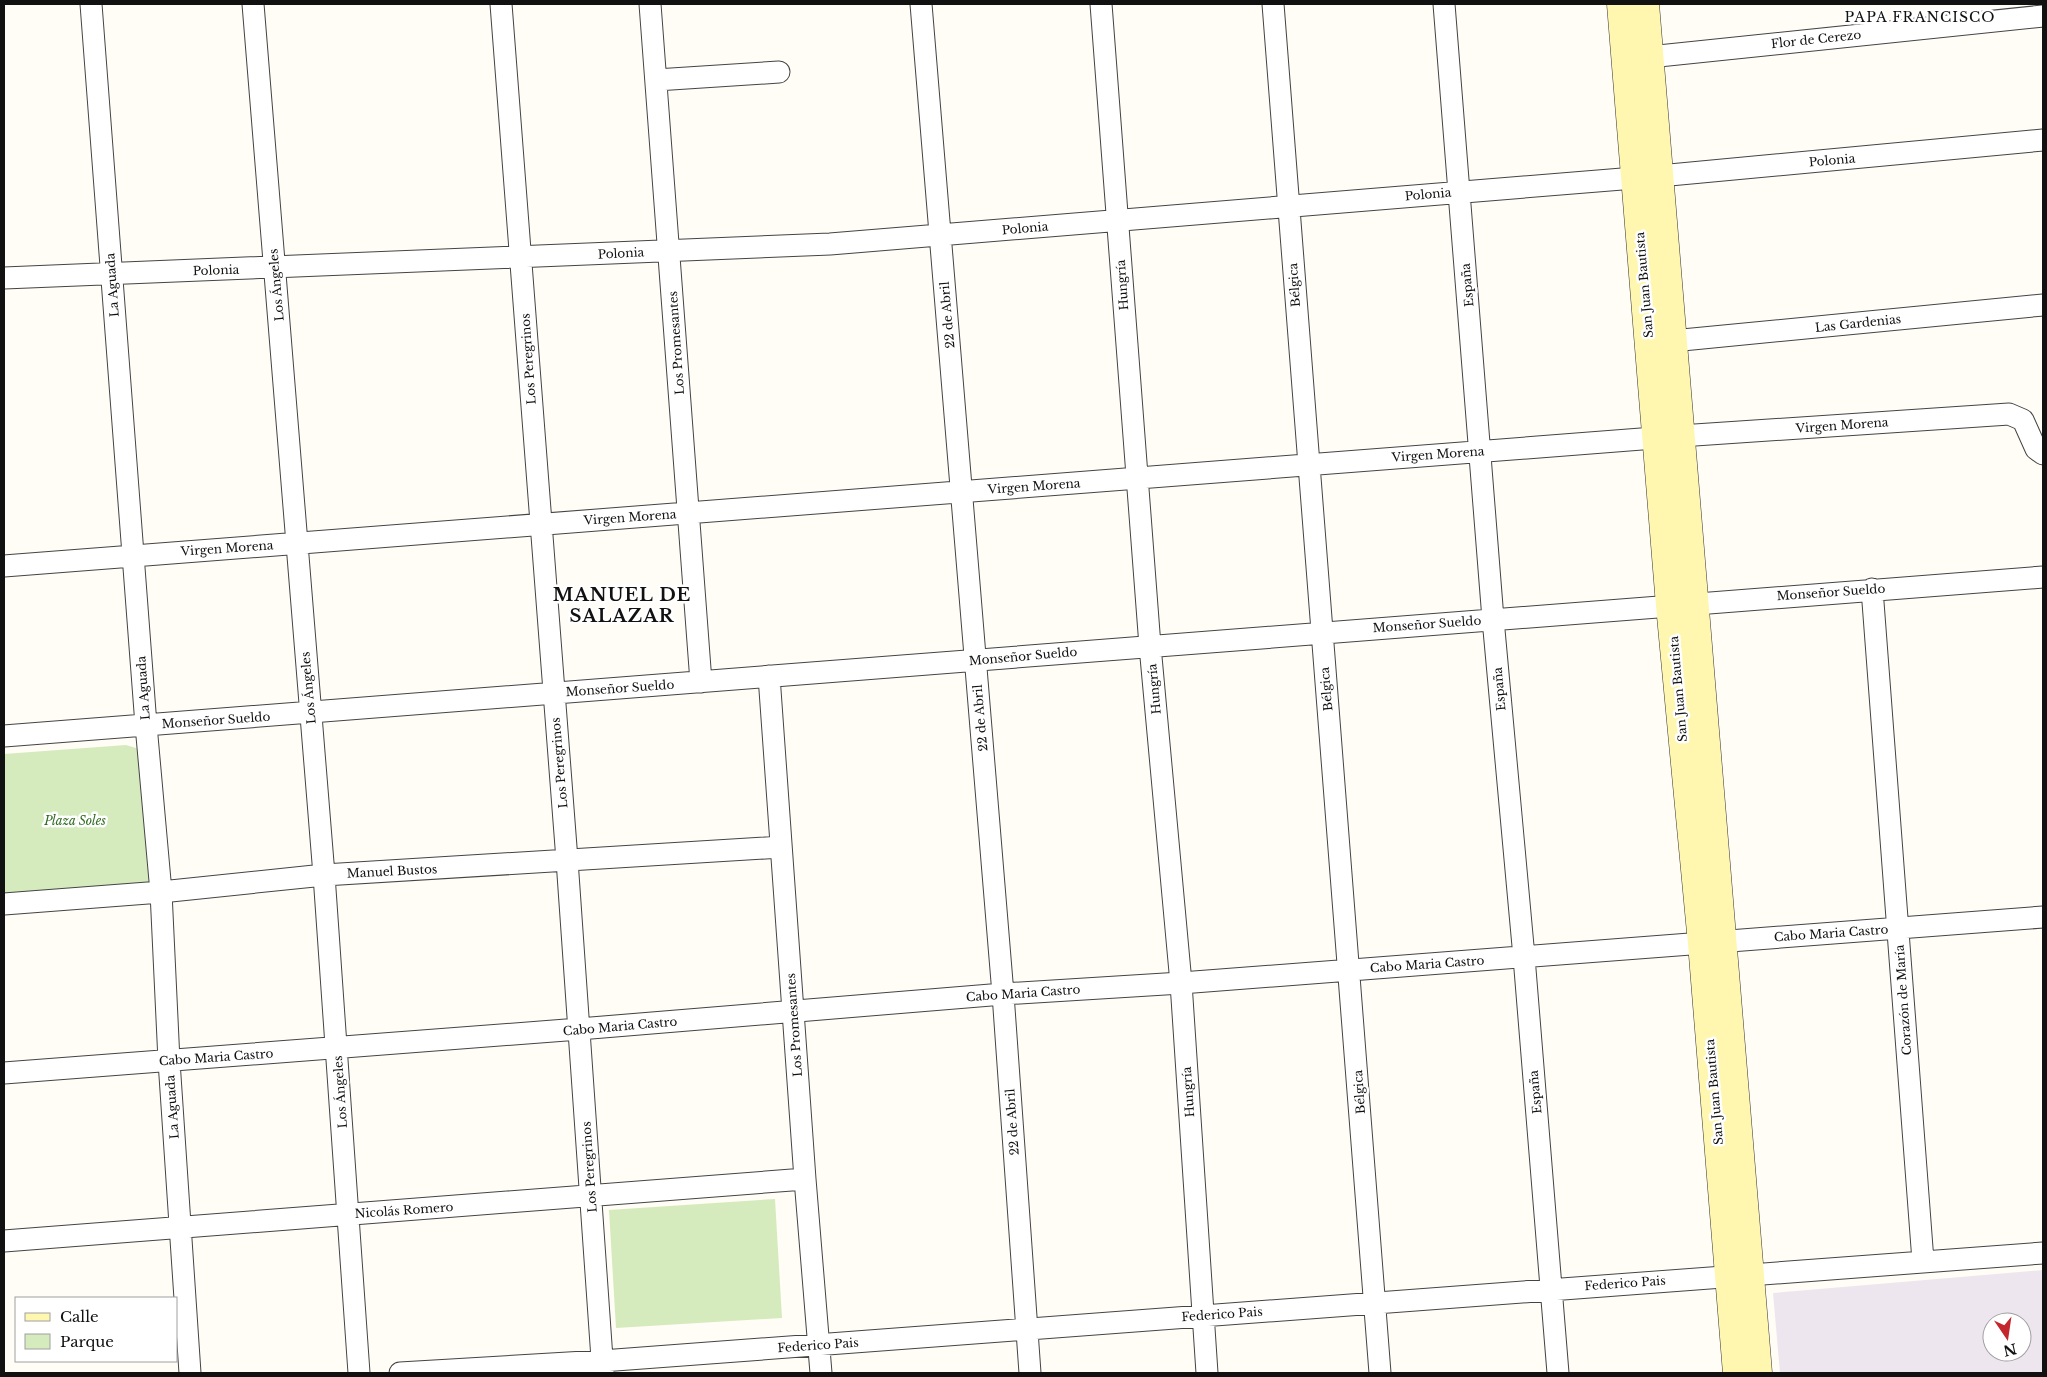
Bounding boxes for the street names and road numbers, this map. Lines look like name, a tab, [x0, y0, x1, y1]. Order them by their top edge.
street label: Flor de Cerezo	[1770, 27, 1862, 51]
street label: Polonia	[1808, 150, 1856, 169]
street label: Polonia	[1404, 184, 1452, 203]
street label: Polonia	[1001, 218, 1049, 237]
street label: San Juan Bautista	[1632, 231, 1656, 339]
street label: Polonia	[597, 244, 645, 262]
street label: Los Ángeles	[264, 248, 287, 322]
street label: La Aguada	[102, 252, 122, 317]
street label: Hungría	[1113, 259, 1131, 311]
street label: Polonia	[193, 262, 240, 278]
street label: Bélgica	[1285, 262, 1303, 308]
street label: España	[1458, 262, 1476, 308]
street label: 22 de Abril	[937, 281, 957, 349]
street label: Los Promesantes	[665, 291, 687, 395]
street label: Las Gardenias	[1814, 311, 1902, 335]
street label: Los Peregrinos	[517, 313, 539, 405]
street label: Virgen Morena	[1794, 414, 1889, 436]
street label: Virgen Morena	[1390, 443, 1485, 465]
street label: Virgen Morena	[986, 475, 1081, 497]
street label: Virgen Morena	[582, 506, 677, 528]
street label: Virgen Morena	[179, 537, 274, 559]
street label: Monseñor Sueldo	[1776, 581, 1886, 603]
street label: Monseñor Sueldo	[1372, 613, 1482, 635]
street label: San Juan Bautista	[1666, 635, 1690, 743]
street label: Monseñor Sueldo	[968, 644, 1078, 668]
street label: Los Ángeles	[296, 651, 319, 725]
street label: La Aguada	[133, 655, 153, 720]
street label: Hungría	[1144, 663, 1164, 715]
street label: Bélgica	[1317, 666, 1335, 712]
street label: España	[1490, 666, 1508, 712]
street label: Monseñor Sueldo	[565, 677, 675, 699]
street label: 22 de Abril	[970, 684, 990, 752]
street label: Monseñor Sueldo	[161, 709, 271, 731]
street label: Los Peregrinos	[548, 717, 570, 809]
street label: Manuel Bustos	[346, 861, 438, 881]
street label: Cabo Maria Castro	[1773, 922, 1889, 944]
street label: Corazón de María	[1892, 944, 1914, 1056]
street label: Cabo Maria Castro	[1369, 953, 1485, 975]
street label: Los Promesantes	[783, 973, 805, 1077]
street label: Cabo Maria Castro	[965, 982, 1081, 1004]
street label: Cabo Maria Castro	[562, 1014, 678, 1038]
street label: San Juan Bautista	[1702, 1038, 1726, 1146]
street label: Cabo Maria Castro	[158, 1046, 274, 1068]
street label: Los Ángeles	[329, 1055, 350, 1129]
street label: Hungría	[1179, 1066, 1197, 1118]
street label: Bélgica	[1350, 1069, 1368, 1115]
street label: España	[1526, 1069, 1544, 1115]
street label: La Aguada	[162, 1074, 182, 1139]
street label: 22 de Abril	[1002, 1088, 1022, 1156]
street label: Los Peregrinos	[578, 1121, 600, 1213]
street label: Nicolás Romero	[354, 1199, 454, 1221]
street label: Federico Pais	[1584, 1273, 1666, 1293]
street label: Federico Pais	[1181, 1304, 1263, 1324]
street label: Federico Pais	[777, 1335, 859, 1355]

